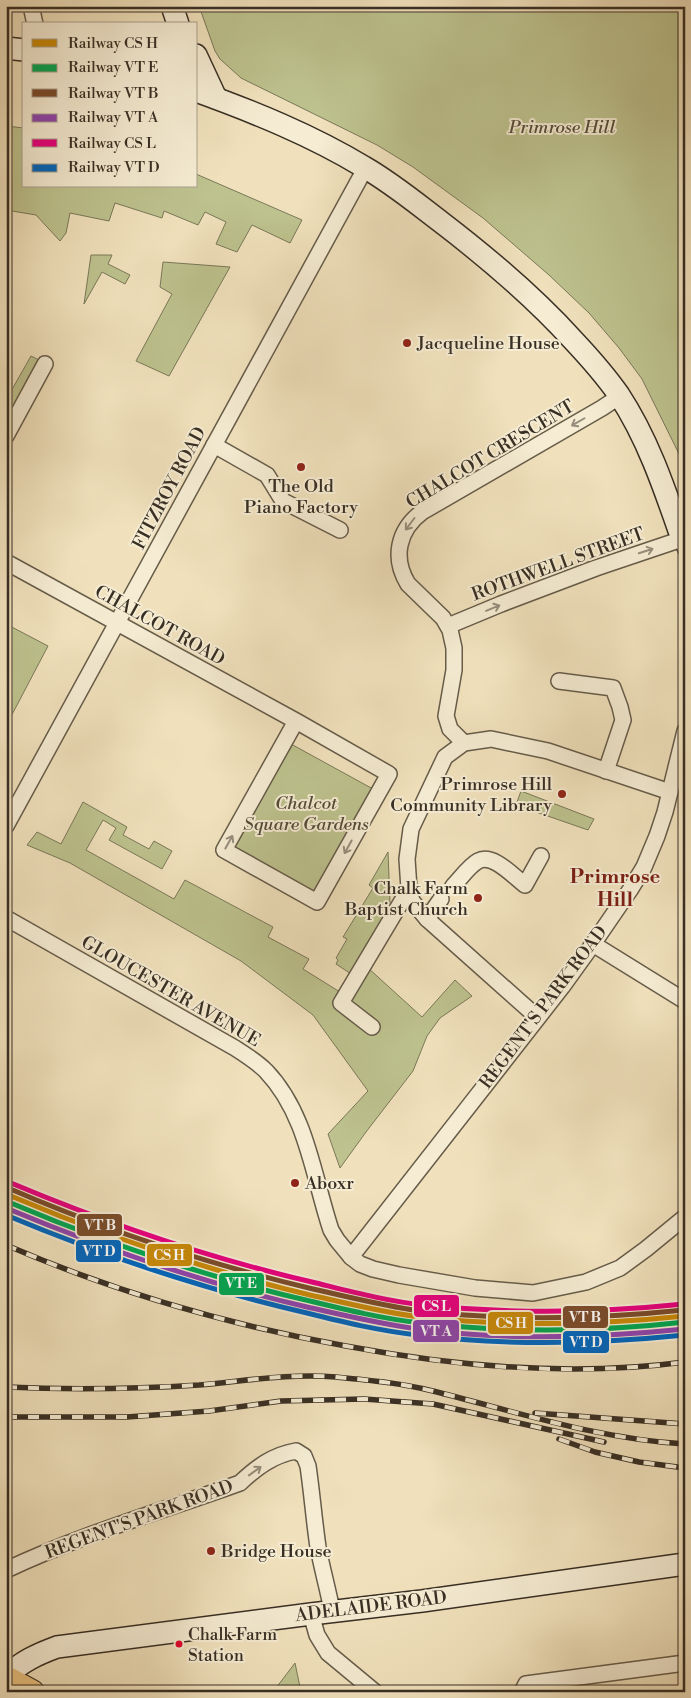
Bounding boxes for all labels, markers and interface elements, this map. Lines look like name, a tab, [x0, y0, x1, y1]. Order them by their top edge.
legend	[22, 22, 198, 188]
text: Railway CS H	[68, 34, 158, 53]
text: Railway VT E	[68, 58, 158, 77]
text: Railway VT B	[68, 84, 159, 103]
text: Railway VT A	[68, 108, 159, 127]
park label: Primrose Hill	[508, 116, 615, 139]
text: Railway CS L	[68, 134, 156, 153]
text: Railway VT D	[68, 158, 160, 177]
place label: Jacqueline House	[416, 332, 560, 355]
marker: Jacqueline House	[401, 337, 413, 349]
street label: CHALCOT CRESCENT	[402, 395, 579, 514]
one-way arrow	[571, 417, 586, 427]
street label: FITZROY ROAD	[127, 423, 211, 553]
marker: The Old Piano Factory	[295, 461, 307, 473]
place label: The Old Piano Factory	[244, 475, 358, 519]
one-way arrow	[405, 518, 416, 531]
street label: ROTHWELL STREET	[469, 522, 648, 606]
one-way arrow	[637, 546, 653, 555]
street label: CHALCOT ROAD	[90, 580, 229, 671]
one-way arrow	[485, 602, 500, 612]
place label: Primrose Hill Community Library	[390, 773, 553, 817]
marker: Primrose Hill Community Library	[556, 788, 568, 800]
park label: Chalcot Square Gardens	[243, 792, 369, 836]
one-way arrow	[224, 835, 234, 849]
one-way arrow	[343, 840, 353, 855]
district label: Primrose Hill	[570, 865, 660, 913]
place label: Chalk Farm Baptist Church	[344, 877, 468, 921]
marker: Chalk Farm Baptist Church	[472, 892, 484, 904]
street label: REGENT'S PARK ROAD	[474, 921, 612, 1094]
street label: GLOUCESTER AVENUE	[77, 931, 264, 1052]
place label: Aboxr	[304, 1172, 354, 1195]
marker: Aboxr	[289, 1177, 301, 1189]
line badge: VT B	[76, 1213, 123, 1237]
text: VT B	[83, 1217, 116, 1235]
line badge: VT D	[75, 1239, 122, 1263]
text: VT D	[82, 1243, 115, 1261]
line badge: CS H	[146, 1243, 193, 1267]
text: CS H	[153, 1247, 185, 1265]
line badge: VT E	[218, 1272, 265, 1296]
text: VT E	[224, 1275, 257, 1293]
line badge: CS L	[413, 1294, 460, 1318]
text: CS L	[421, 1298, 451, 1316]
line badge: VT B	[562, 1305, 609, 1329]
text: VT B	[568, 1309, 601, 1327]
line badge: CS H	[487, 1311, 534, 1335]
text: CS H	[495, 1315, 527, 1333]
line badge: VT A	[412, 1319, 460, 1343]
text: VT A	[419, 1323, 453, 1341]
line badge: VT D	[562, 1330, 610, 1354]
text: VT D	[569, 1334, 602, 1352]
one-way arrow	[248, 1466, 262, 1476]
street label: REGENT'S PARK ROAD	[42, 1475, 237, 1564]
place label: Bridge House	[220, 1540, 332, 1563]
marker: Bridge House	[205, 1545, 217, 1557]
street label: ADELAIDE ROAD	[293, 1586, 448, 1627]
place label: Chalk Farm Station	[188, 1624, 277, 1667]
marker: Chalk Farm Station	[174, 1639, 184, 1649]

